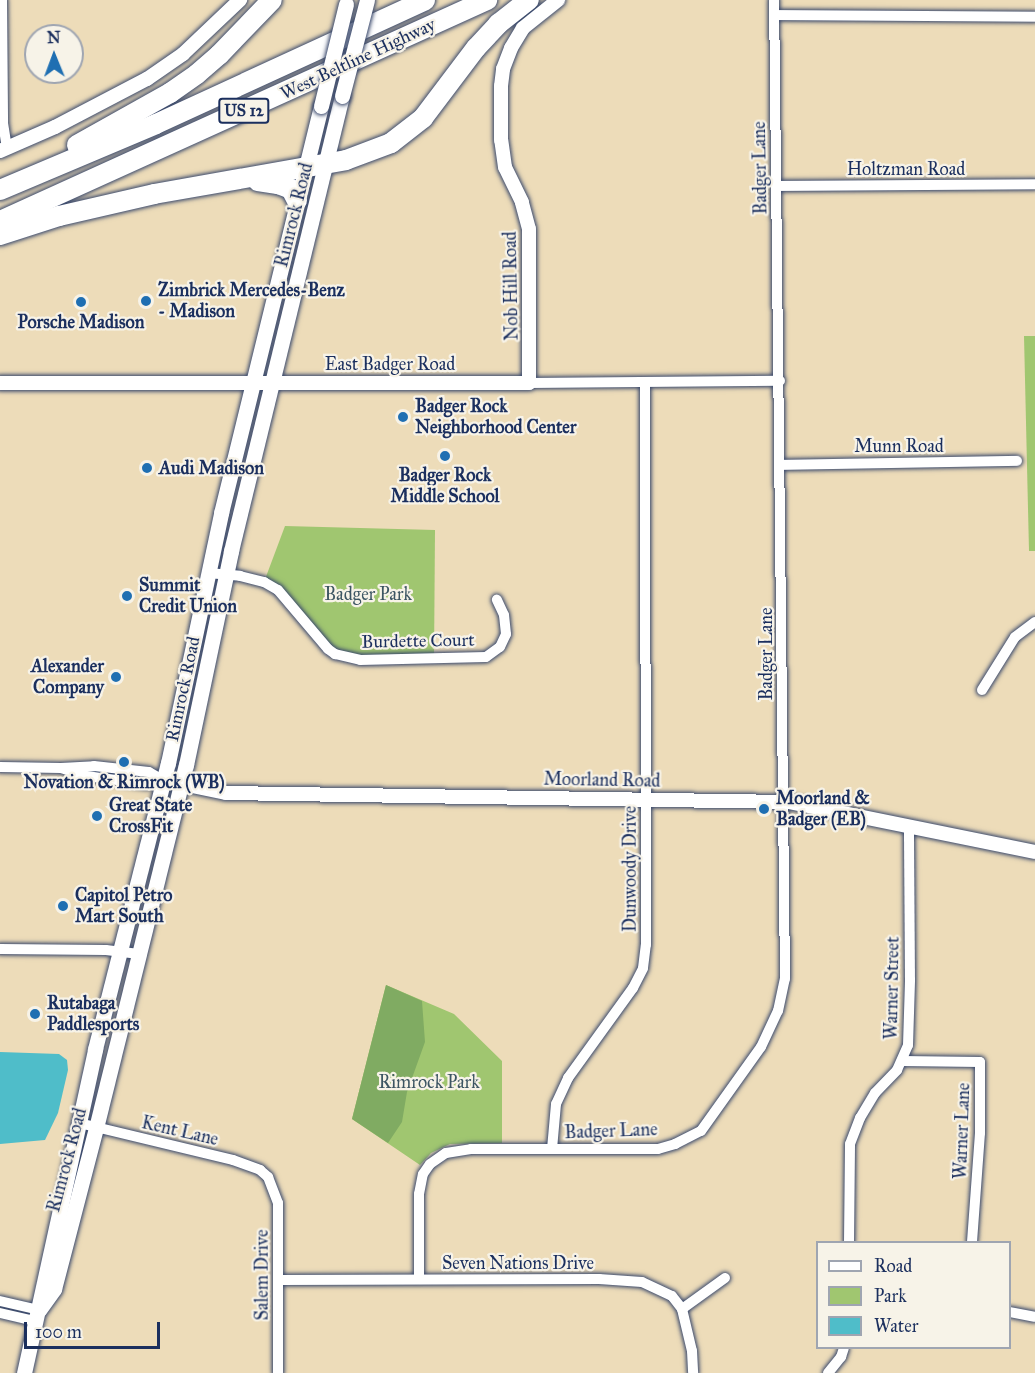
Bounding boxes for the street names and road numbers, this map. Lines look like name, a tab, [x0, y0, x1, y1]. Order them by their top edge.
street label: West Beltline Highway	[277, 14, 439, 104]
road number: US 12	[217, 98, 271, 124]
street label: Badger Lane	[748, 121, 772, 215]
street label: Holtzman Road	[847, 158, 965, 180]
street label: Rimrock Road	[271, 161, 317, 269]
street label: Nob Hill Road	[499, 231, 523, 341]
street label: East Badger Road	[325, 353, 455, 375]
street label: Munn Road	[854, 435, 944, 457]
street label: Badger Lane	[755, 607, 777, 701]
street label: Burdette Court	[361, 629, 475, 653]
street label: Rimrock Road	[161, 635, 205, 743]
street label: Moorland Road	[543, 768, 661, 792]
street label: Dunwoody Drive	[619, 806, 641, 932]
street label: Warner Street	[880, 936, 904, 1040]
street label: Warner Lane	[950, 1082, 974, 1180]
street label: Rimrock Road	[43, 1106, 91, 1214]
street label: Kent Lane	[140, 1112, 220, 1150]
street label: Badger Lane	[564, 1119, 658, 1143]
street label: Salem Drive	[251, 1230, 273, 1320]
street label: Seven Nations Drive	[442, 1252, 594, 1274]

